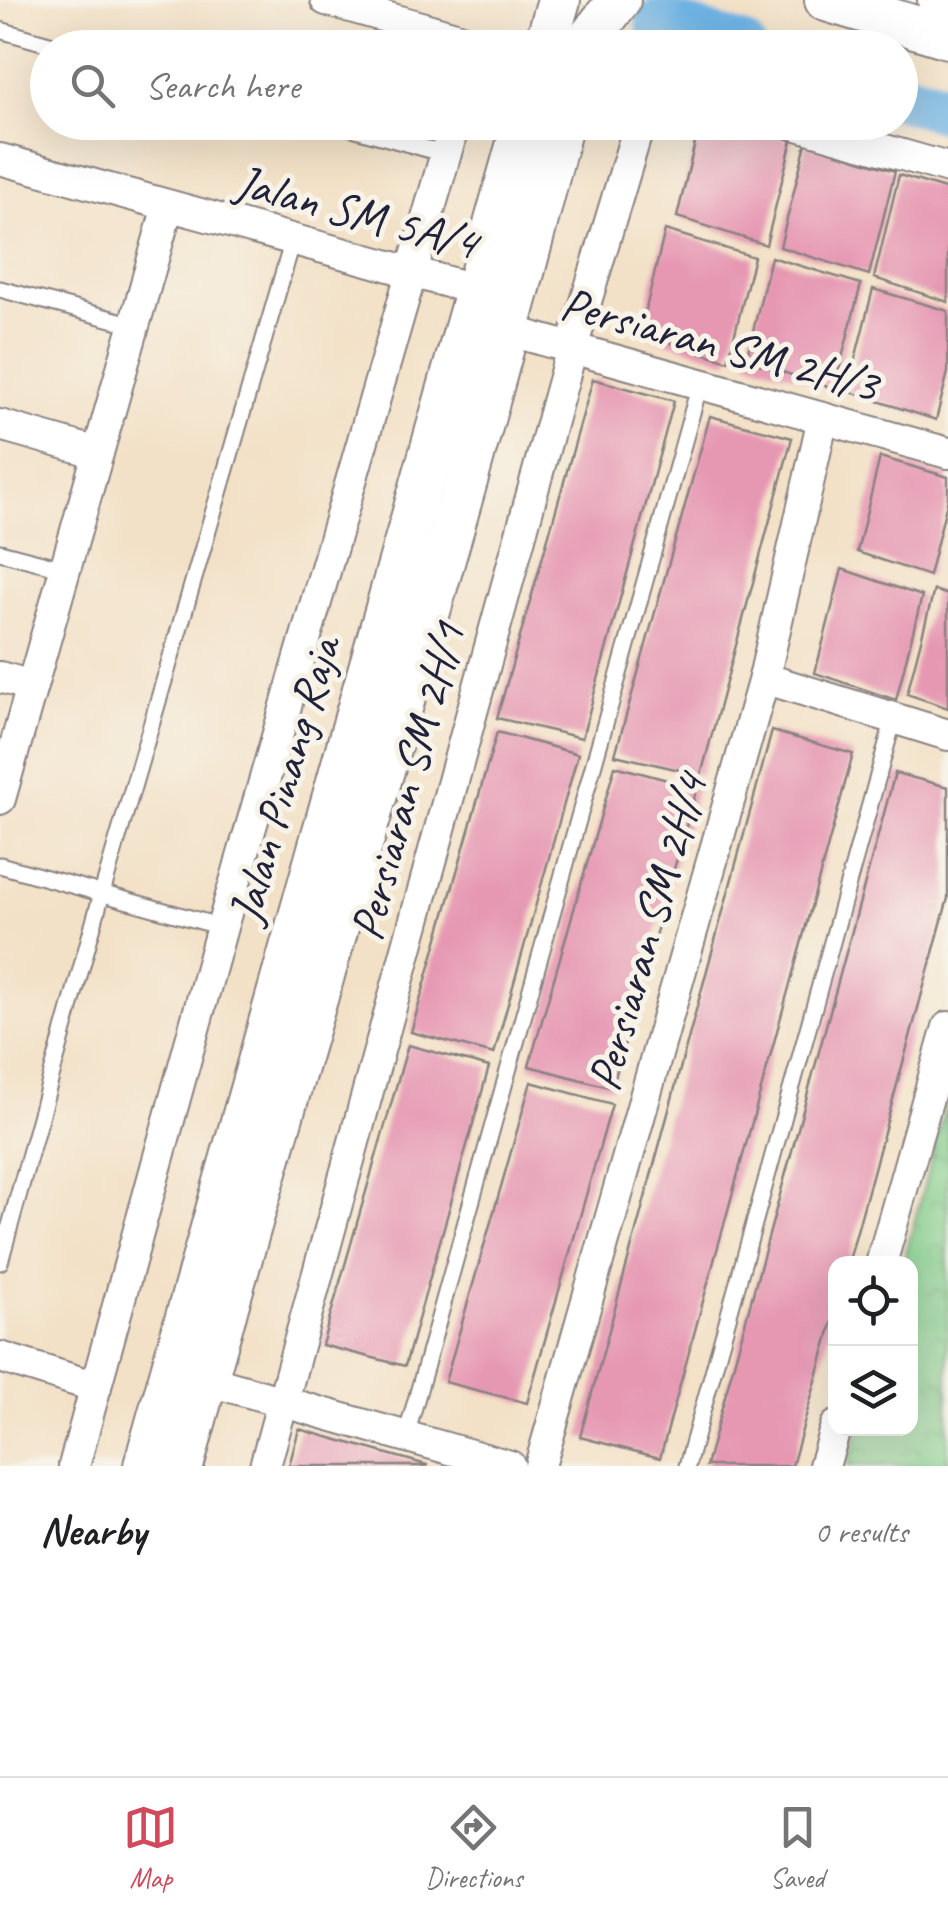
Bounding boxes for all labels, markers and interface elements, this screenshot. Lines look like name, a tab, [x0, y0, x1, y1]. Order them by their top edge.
search box	[30, 30, 918, 140]
icon: search	[65, 58, 120, 113]
text: Search here	[145, 62, 300, 109]
street label: Jalan SM 5A/4	[228, 150, 488, 274]
street label: Persiaran SM 2H/3	[555, 273, 888, 416]
street label: Persiaran SM 2H/1	[336, 614, 479, 946]
street label: Jalan Pinang Raja	[214, 626, 355, 932]
street label: Persiaran SM 2H/4	[573, 763, 722, 1097]
map controls	[828, 1256, 918, 1436]
button: locate	[828, 1256, 918, 1346]
button: layers	[828, 1346, 918, 1436]
text: Nearby	[40, 1505, 146, 1558]
text: 0 results	[814, 1511, 908, 1552]
tab: Map	[123, 1800, 178, 1895]
tab: Directions	[425, 1800, 523, 1895]
tab: Saved	[770, 1800, 825, 1895]

